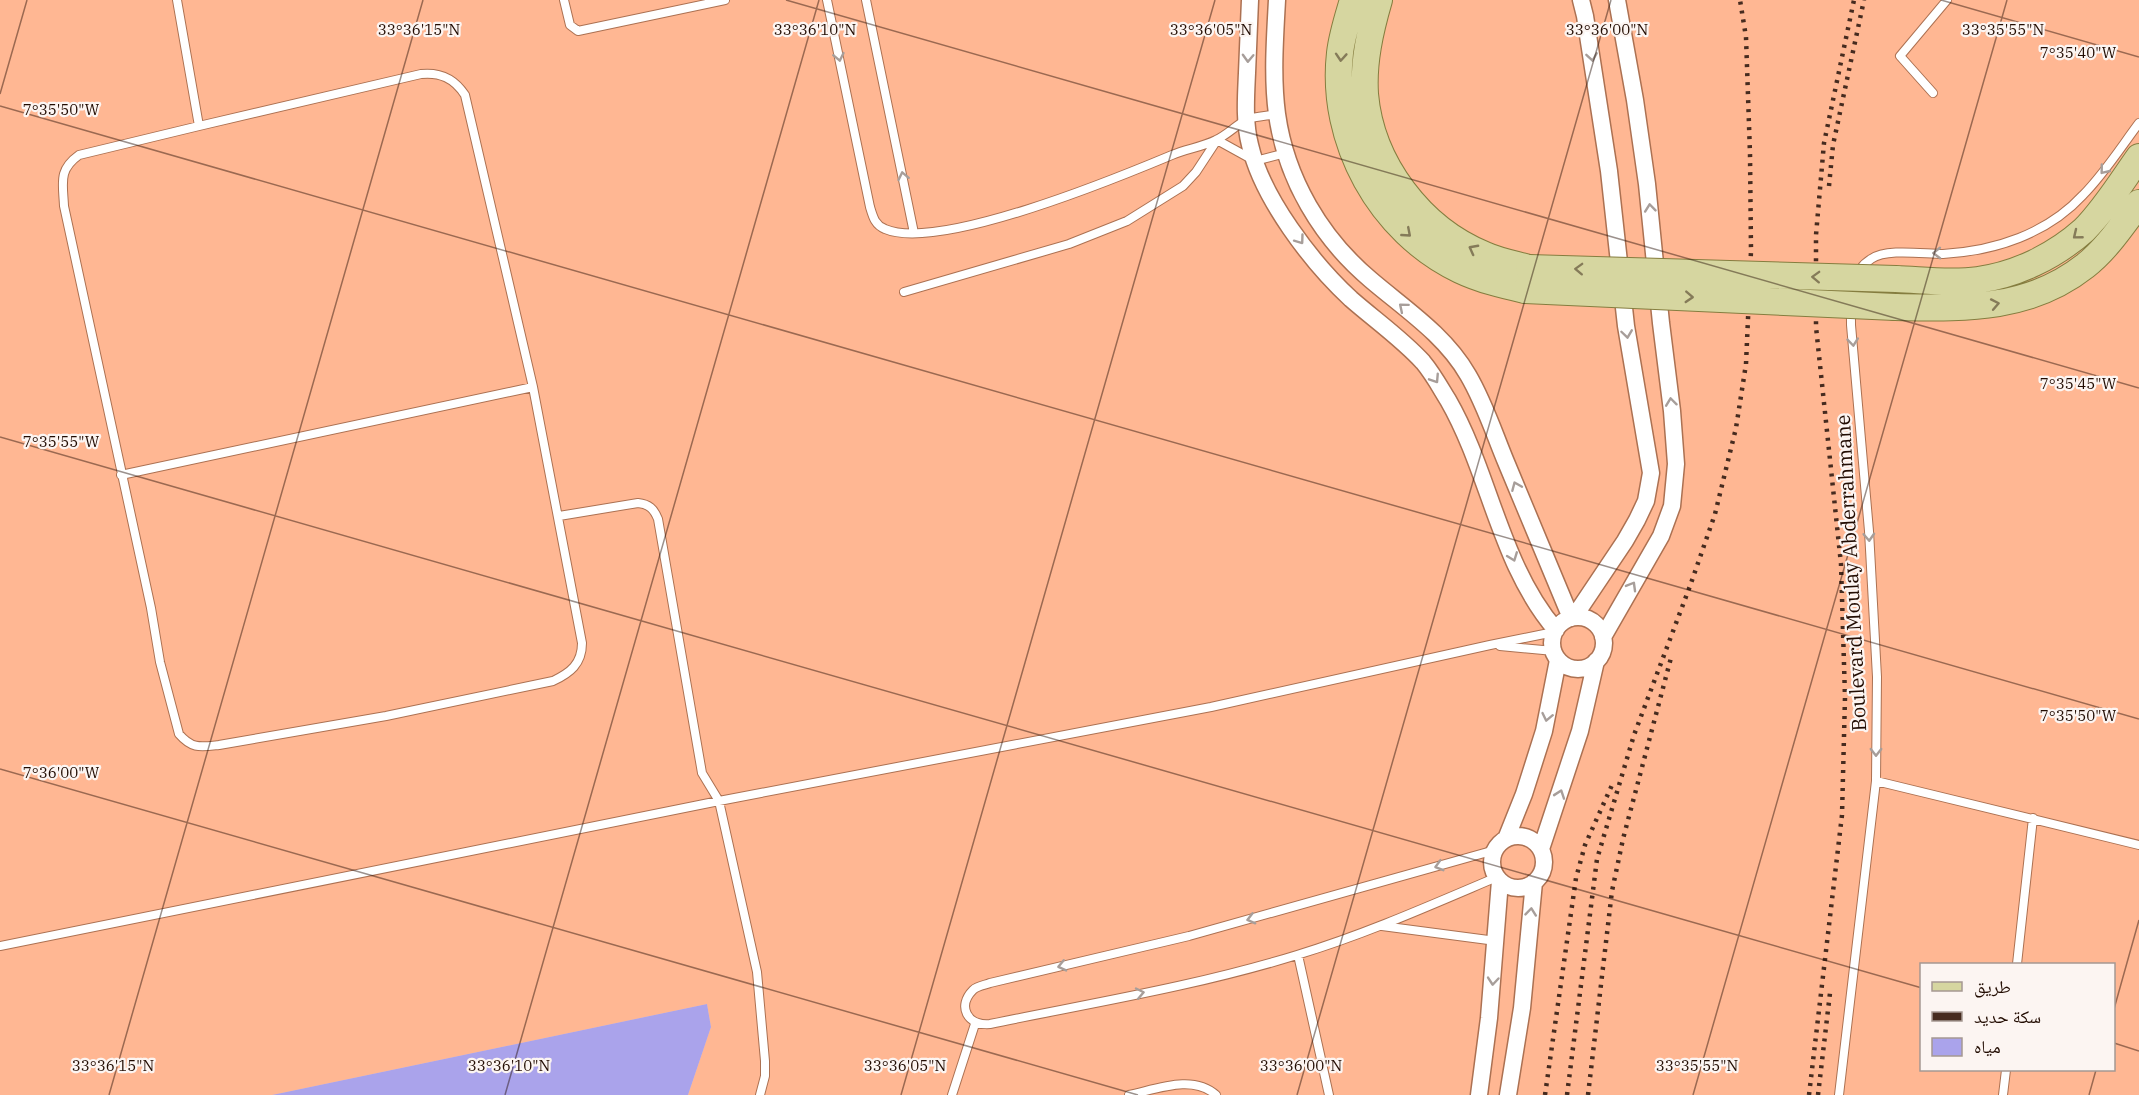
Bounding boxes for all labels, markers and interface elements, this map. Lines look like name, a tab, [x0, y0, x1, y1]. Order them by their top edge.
text: 33°36'15"N	[378, 20, 460, 39]
text: 33°36'10"N	[774, 20, 856, 39]
text: 33°36'05"N	[1170, 20, 1252, 39]
text: 33°36'00"N	[1566, 20, 1648, 39]
text: 33°35'55"N	[1962, 20, 2044, 39]
text: 7°35'40"W	[2040, 43, 2117, 62]
one-way arrow	[832, 52, 845, 62]
one-way arrow	[1334, 52, 1347, 61]
one-way arrow	[1586, 53, 1598, 62]
one-way arrow	[1242, 54, 1254, 63]
text: 7°35'50"W	[23, 100, 100, 119]
one-way arrow	[2101, 163, 2112, 174]
one-way arrow	[897, 171, 910, 181]
one-way arrow	[1644, 203, 1657, 212]
one-way arrow	[1400, 226, 1411, 237]
one-way arrow	[2072, 228, 2083, 239]
one-way arrow	[1293, 234, 1304, 245]
one-way arrow	[1469, 245, 1480, 256]
one-way arrow	[1932, 247, 1941, 260]
one-way arrow	[1575, 263, 1584, 276]
one-way arrow	[1812, 270, 1821, 283]
one-way arrow	[1684, 291, 1693, 304]
one-way arrow	[1990, 298, 2000, 311]
one-way arrow	[1399, 303, 1410, 314]
one-way arrow	[1620, 329, 1632, 339]
one-way arrow	[1846, 338, 1859, 347]
one-way arrow	[1428, 372, 1439, 383]
text: 7°35'45"W	[2040, 374, 2117, 393]
one-way arrow	[1666, 397, 1678, 406]
street label: Boulevard Moulay Abderrahmane	[1829, 414, 1872, 732]
text: 7°35'55"W	[23, 432, 100, 451]
one-way arrow	[1511, 482, 1523, 493]
one-way arrow	[1863, 532, 1876, 541]
one-way arrow	[1506, 552, 1519, 562]
one-way arrow	[1625, 582, 1636, 593]
text: 7°35'50"W	[2040, 706, 2117, 725]
one-way arrow	[1542, 712, 1555, 722]
one-way arrow	[1870, 748, 1882, 757]
text: 7°36'00"W	[23, 763, 100, 782]
one-way arrow	[1553, 789, 1566, 800]
one-way arrow	[1434, 859, 1445, 871]
one-way arrow	[1524, 907, 1537, 917]
one-way arrow	[1246, 911, 1256, 924]
one-way arrow	[1057, 958, 1067, 971]
legend	[1920, 963, 2115, 1071]
text: طريق	[1974, 975, 2011, 998]
one-way arrow	[1487, 976, 1500, 985]
one-way arrow	[1135, 987, 1145, 1000]
text: سكة حديد	[1974, 1005, 2041, 1028]
text: مياه	[1974, 1035, 2001, 1058]
text: 33°36'15"N	[72, 1056, 154, 1075]
text: 33°36'10"N	[468, 1056, 550, 1075]
text: 33°36'05"N	[864, 1056, 946, 1075]
text: 33°36'00"N	[1260, 1056, 1342, 1075]
text: 33°35'55"N	[1656, 1056, 1738, 1075]

